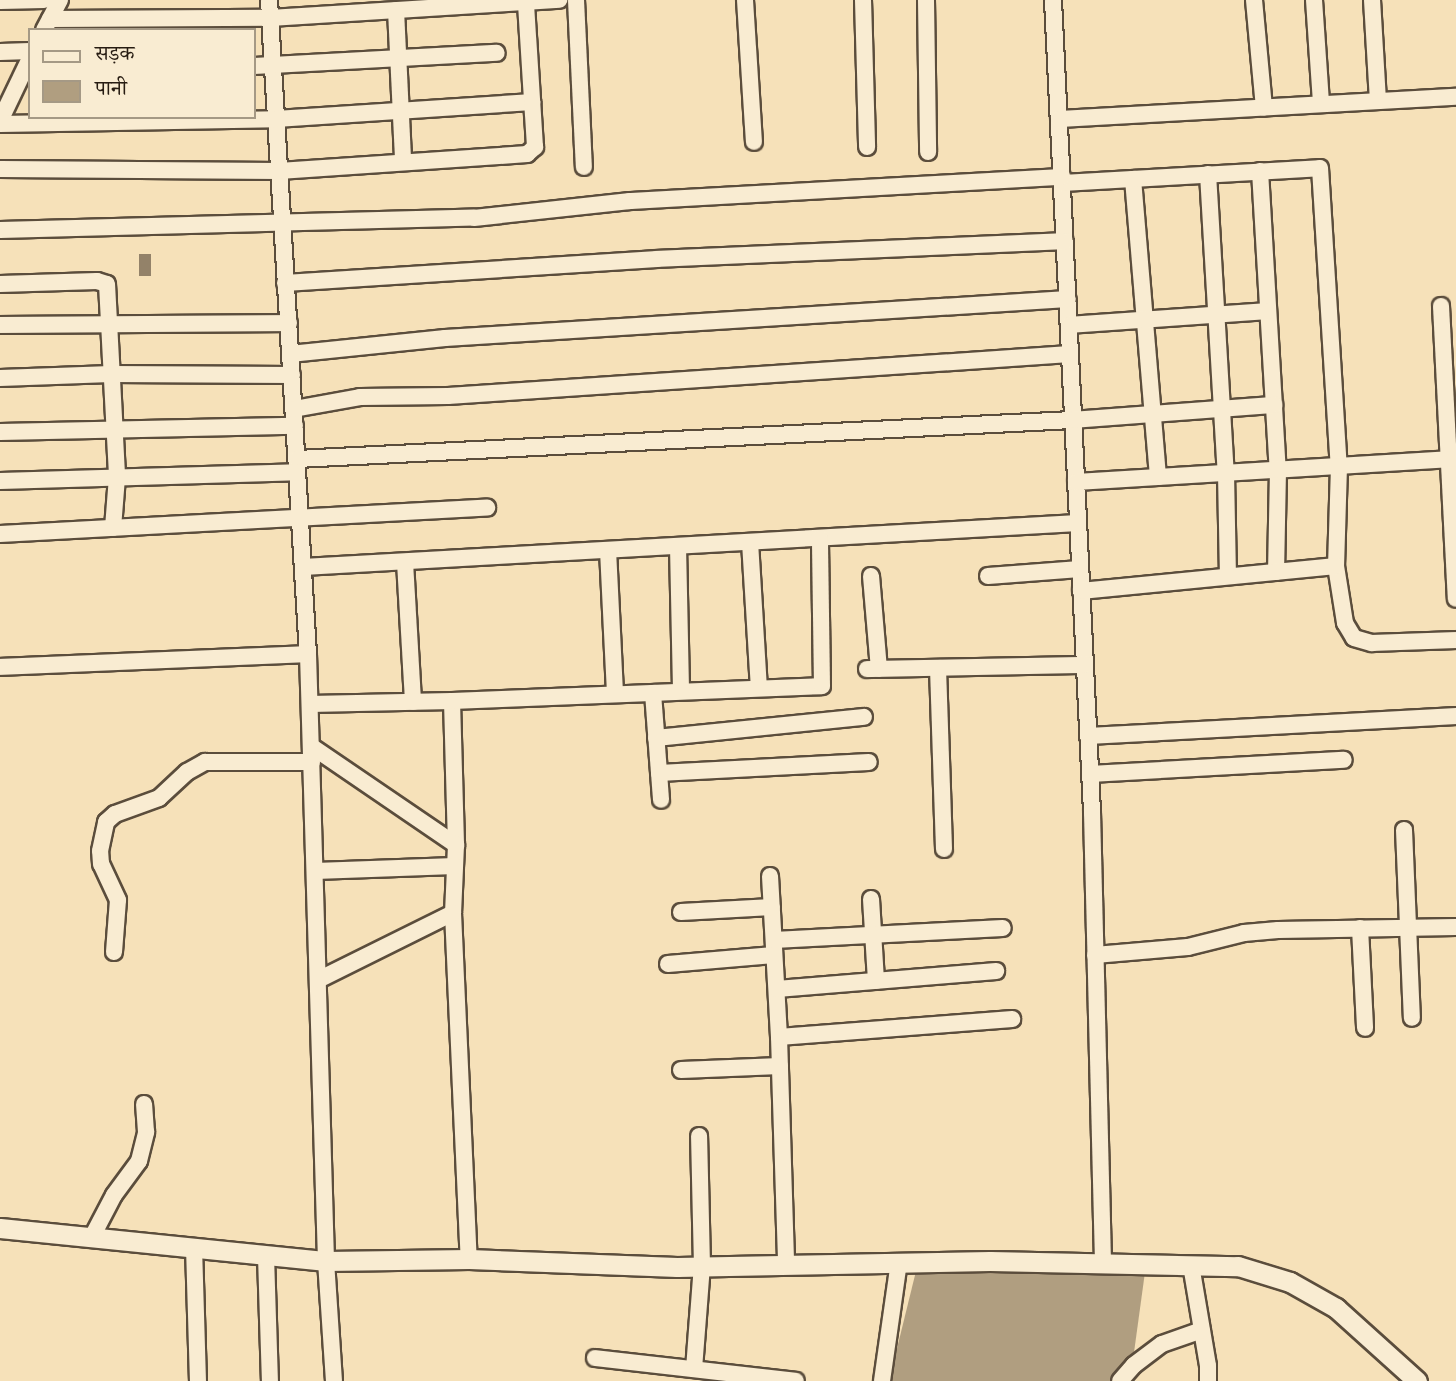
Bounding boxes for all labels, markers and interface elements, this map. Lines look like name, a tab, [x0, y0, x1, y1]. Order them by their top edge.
legend	[28, 28, 256, 119]
text: सड़क	[95, 41, 134, 65]
text: पानी	[95, 76, 127, 100]

